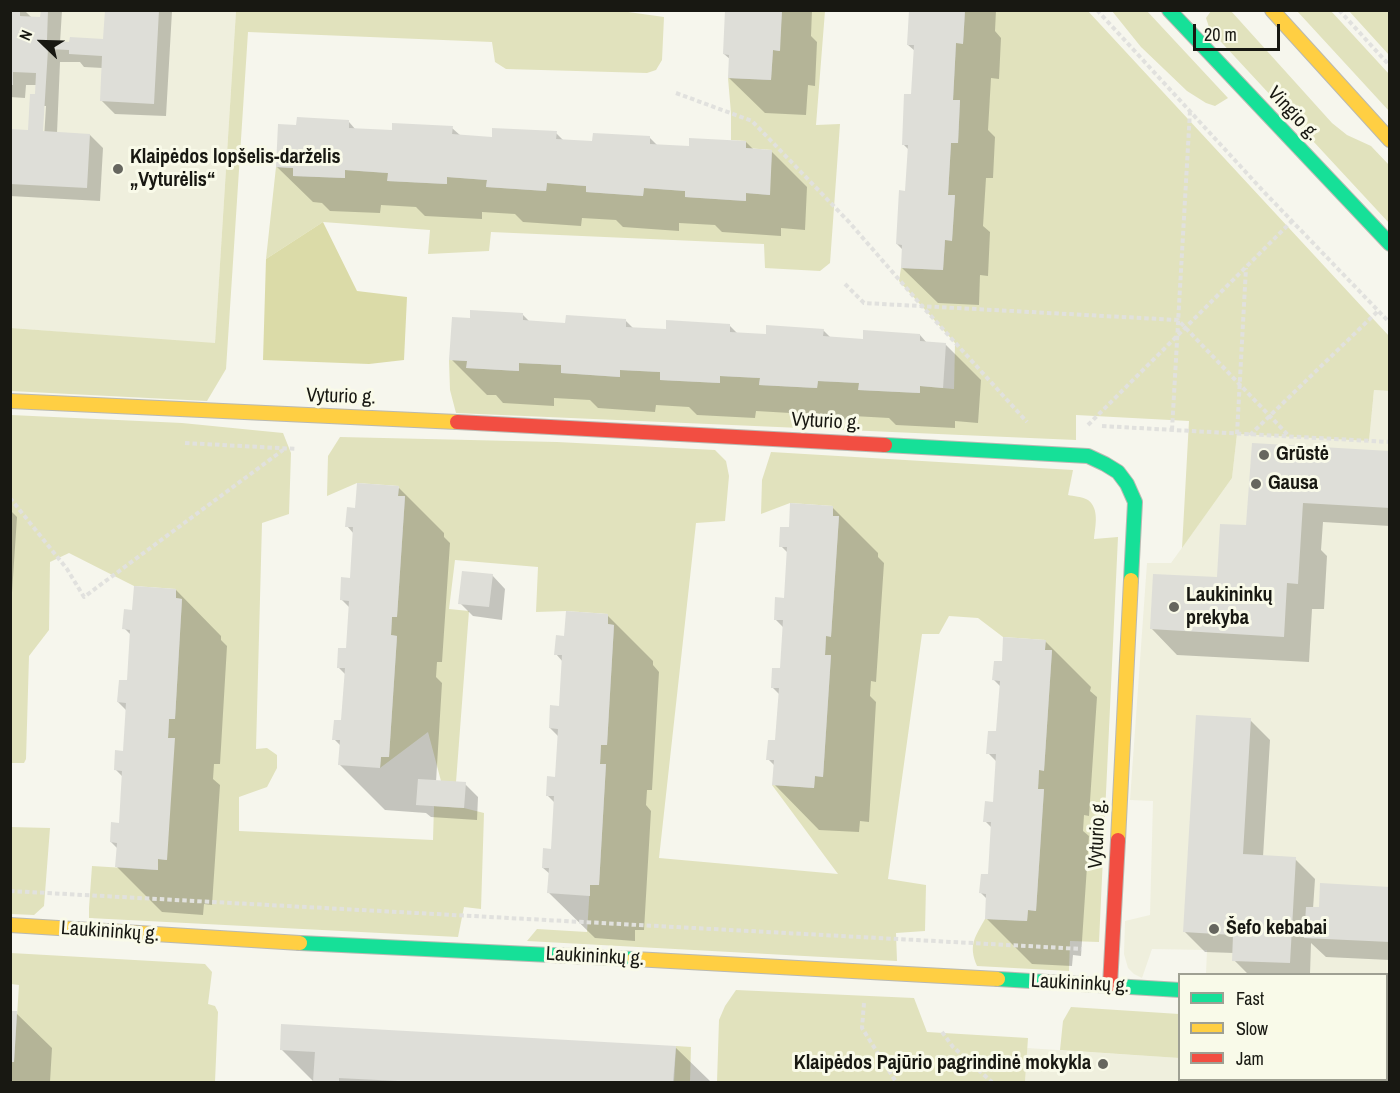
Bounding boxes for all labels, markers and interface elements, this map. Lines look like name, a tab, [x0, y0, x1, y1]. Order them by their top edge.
north arrow	[12, 12, 72, 72]
scale bar	[1196, 12, 1283, 50]
text: 20 m	[1204, 22, 1237, 47]
text: N	[13, 26, 37, 44]
street label: Vingio g.	[1262, 82, 1324, 146]
place label: Klaipėdos lopšelis-darželis „Vyturėlis“	[130, 146, 341, 193]
marker: Klaipėdos lopšelis-darželis „Vyturėlis“	[111, 162, 125, 176]
street label: Vyturio g.	[306, 384, 376, 410]
street label: Vyturio g.	[791, 408, 861, 436]
place label: Grūstė	[1276, 443, 1329, 467]
marker: Grūstė	[1257, 448, 1271, 462]
place label: Gausa	[1268, 472, 1318, 496]
marker: Gausa	[1249, 477, 1263, 491]
place label: Laukininkų prekyba	[1186, 584, 1273, 631]
marker: Laukininkų prekyba	[1167, 600, 1181, 614]
street label: Vyturio g.	[1084, 799, 1112, 869]
street label: Laukininkų g.	[60, 917, 160, 947]
place label: Šefo kebabai	[1226, 917, 1327, 941]
marker: Šefo kebabai	[1207, 922, 1221, 936]
street label: Laukininkų g.	[545, 942, 645, 972]
street label: Laukininkų g.	[1030, 969, 1130, 999]
legend	[1178, 973, 1388, 1081]
text: Fast	[1236, 986, 1264, 1011]
text: Slow	[1236, 1016, 1268, 1041]
text: Jam	[1236, 1046, 1264, 1071]
place label: Klaipėdos Pajūrio pagrindinė mokykla	[794, 1052, 1091, 1076]
marker: Klaipėdos Pajūrio pagrindinė mokykla	[1096, 1057, 1110, 1071]

